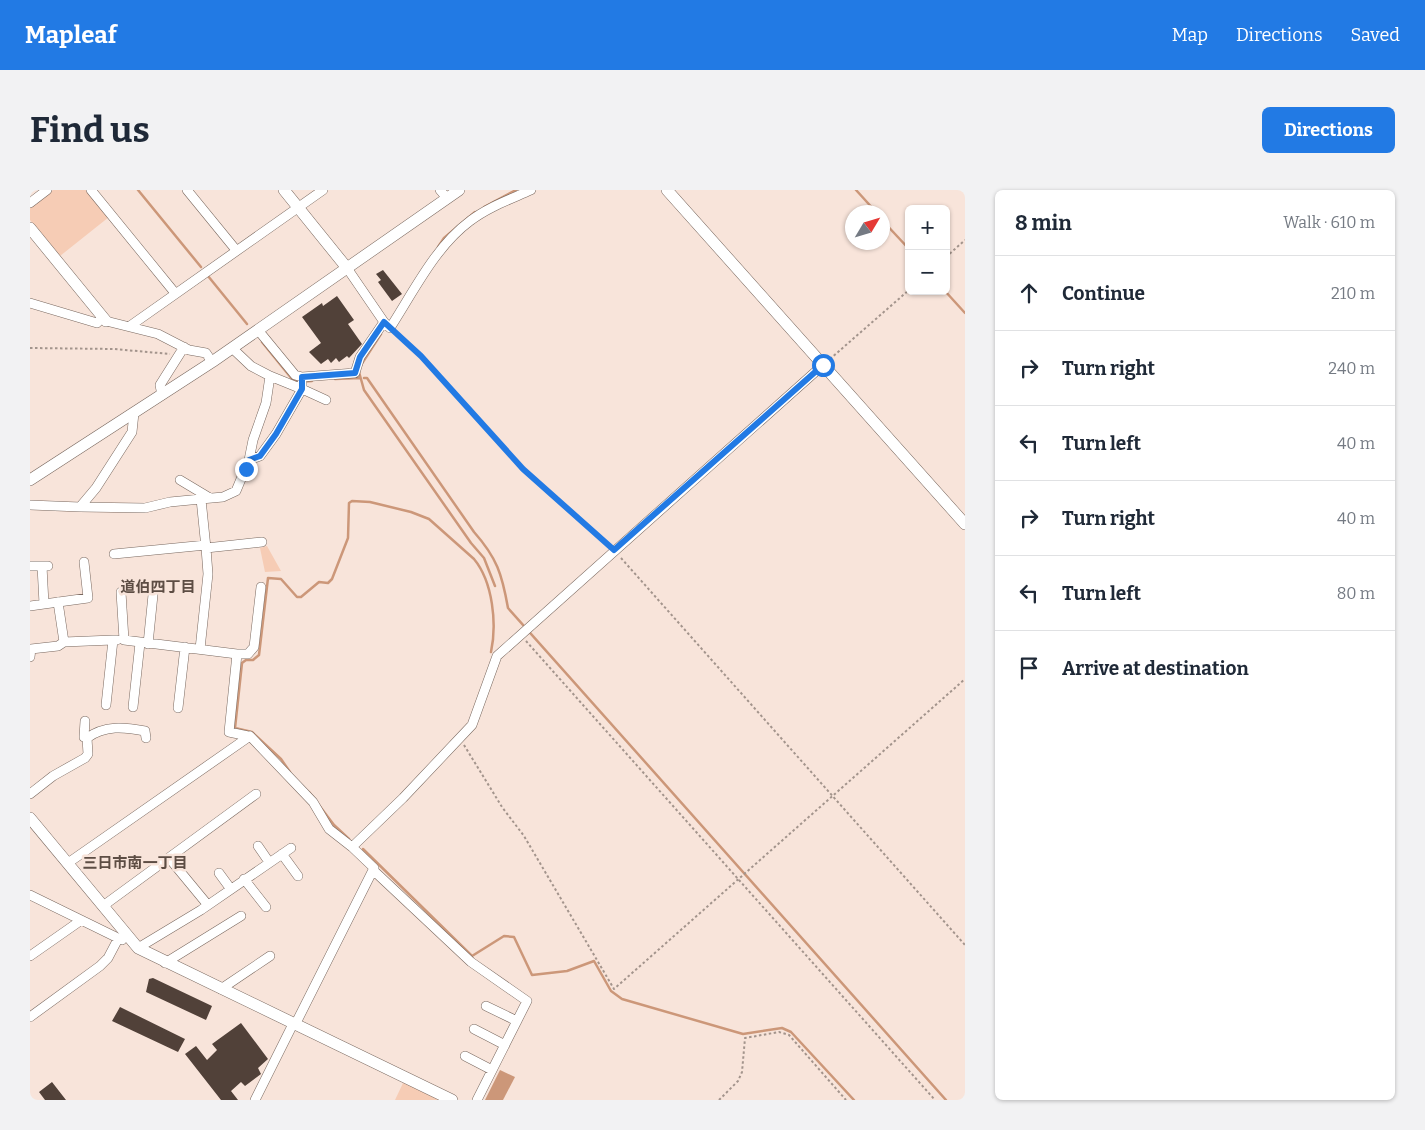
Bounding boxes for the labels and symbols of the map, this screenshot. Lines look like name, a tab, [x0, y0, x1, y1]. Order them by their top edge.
north arrow	[845, 205, 890, 250]
route start	[812, 354, 835, 377]
route end	[235, 458, 258, 481]
district label: 道伯四丁目	[120, 578, 196, 596]
district label: 三日市南一丁目	[82, 854, 188, 872]

